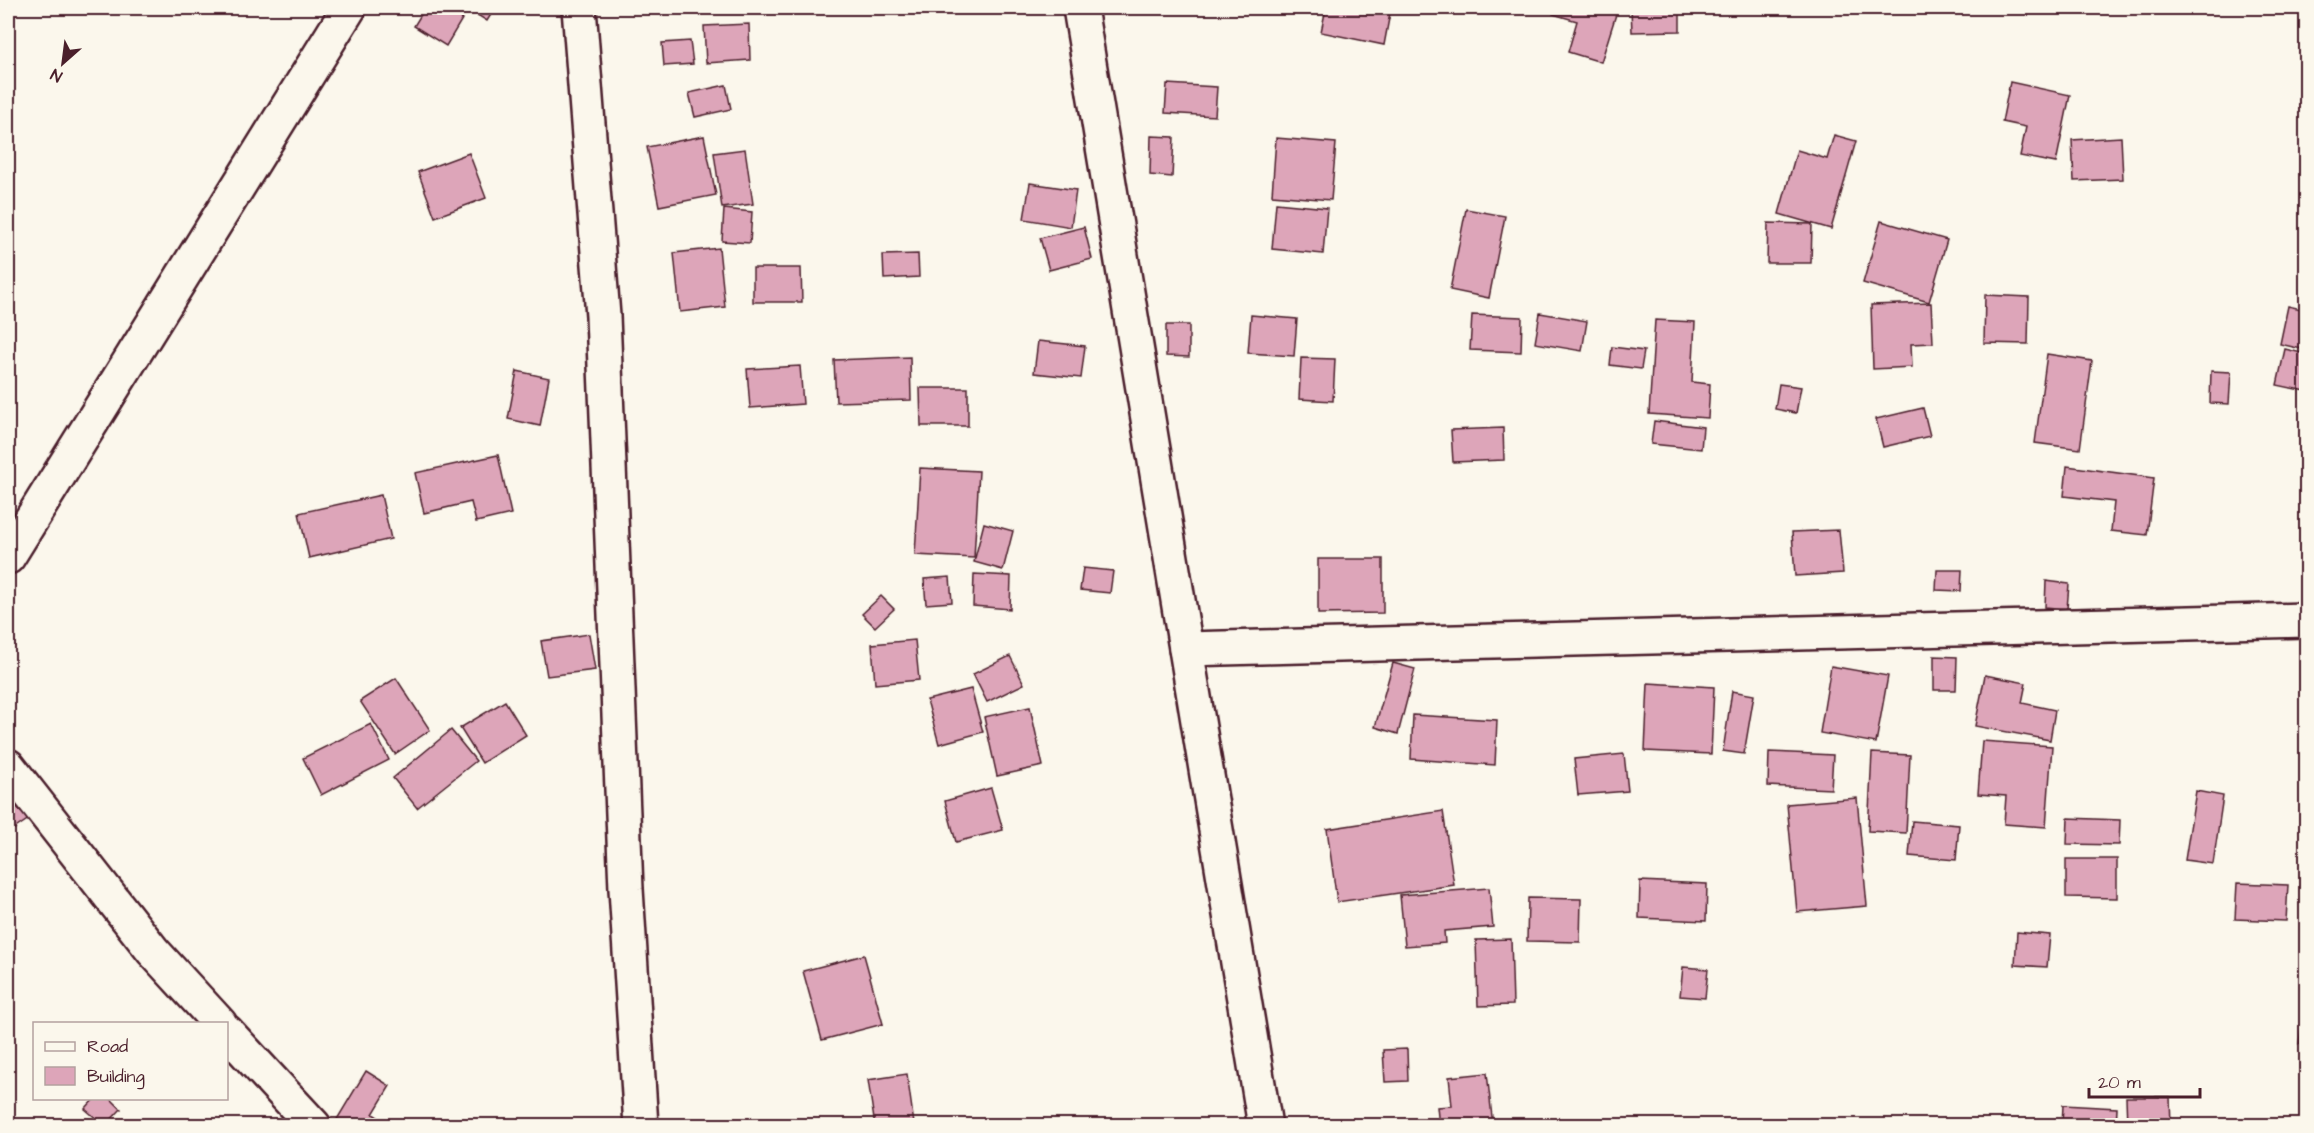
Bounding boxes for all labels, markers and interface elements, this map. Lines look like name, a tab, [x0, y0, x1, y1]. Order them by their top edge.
north arrow	[33, 33, 93, 93]
text: N	[47, 63, 66, 87]
legend	[33, 1022, 228, 1100]
text: Road	[87, 1034, 128, 1059]
scale bar	[2089, 1061, 2200, 1099]
text: Building	[87, 1064, 145, 1090]
text: 20 m	[2098, 1070, 2141, 1095]

